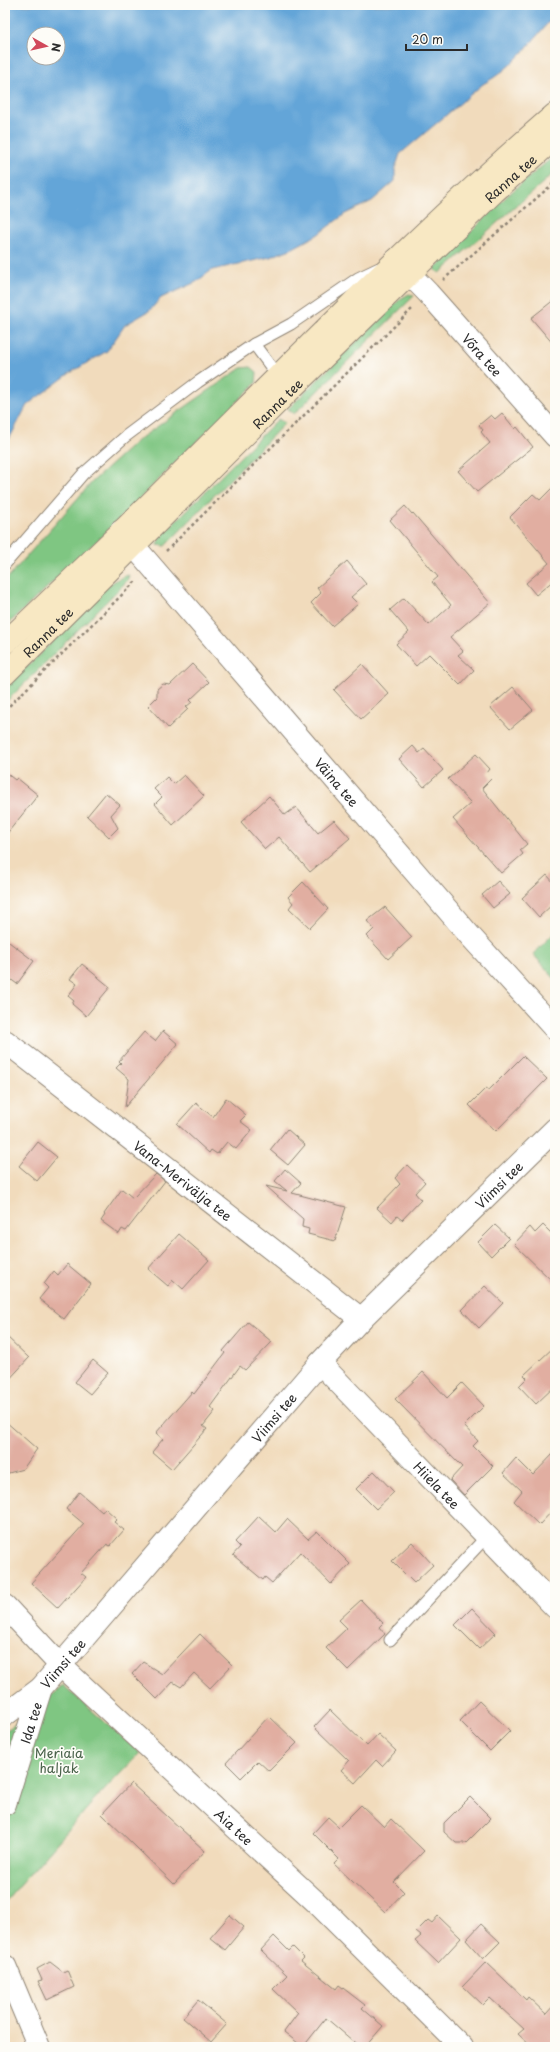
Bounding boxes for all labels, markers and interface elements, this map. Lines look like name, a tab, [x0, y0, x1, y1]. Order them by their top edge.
north arrow	[26, 26, 66, 66]
scale bar	[406, 26, 467, 52]
text: 20 m	[412, 30, 443, 48]
text: N	[47, 42, 65, 53]
street label: Ranna tee	[480, 149, 540, 206]
street label: Võra tee	[458, 329, 507, 380]
street label: Ranna tee	[248, 374, 307, 432]
street label: Ranna tee	[18, 602, 77, 661]
street label: Väina tee	[311, 753, 364, 810]
street label: Vana-Merivälja tee	[130, 1135, 236, 1225]
street label: Viimsi tee	[470, 1156, 527, 1212]
street label: Viimsi tee	[247, 1388, 300, 1446]
street label: Hiiela tee	[410, 1457, 465, 1513]
street label: Viimsi tee	[36, 1634, 89, 1692]
street label: Ida tee	[15, 1699, 46, 1746]
park label: Meriaia haljak	[35, 1743, 84, 1777]
street label: Aia tee	[211, 1804, 258, 1849]

